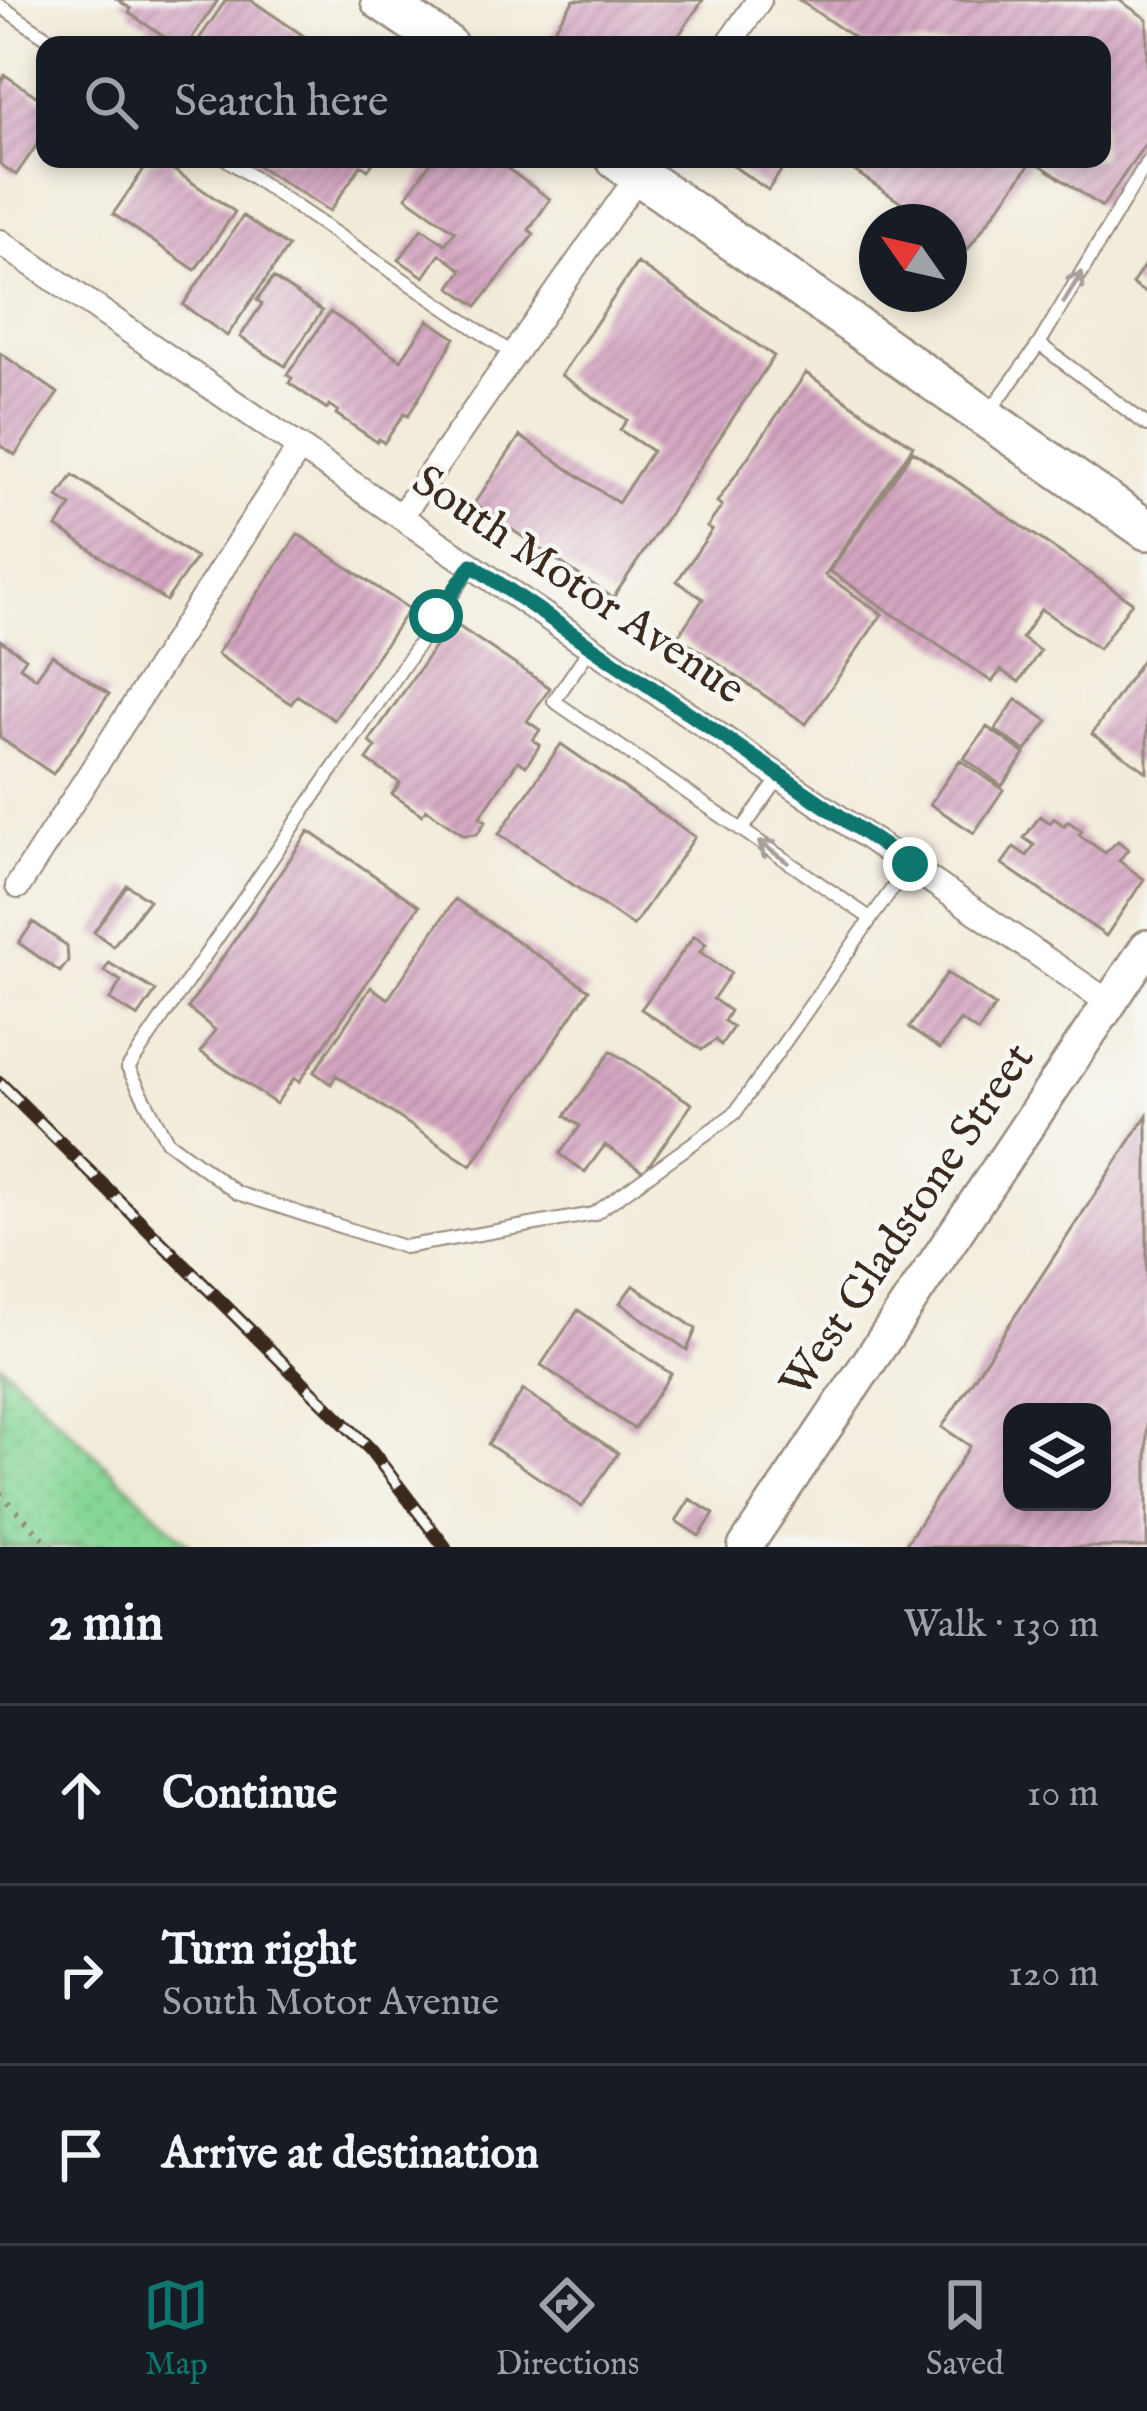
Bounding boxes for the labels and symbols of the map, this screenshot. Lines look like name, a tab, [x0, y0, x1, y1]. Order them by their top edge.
north arrow	[859, 204, 967, 312]
one-way arrow	[1061, 271, 1085, 305]
street label: South Motor Avenue	[401, 454, 755, 718]
route start	[409, 589, 463, 643]
route end	[883, 837, 937, 891]
one-way arrow	[757, 839, 791, 864]
street label: West Gladstone Street	[768, 1033, 1048, 1409]

